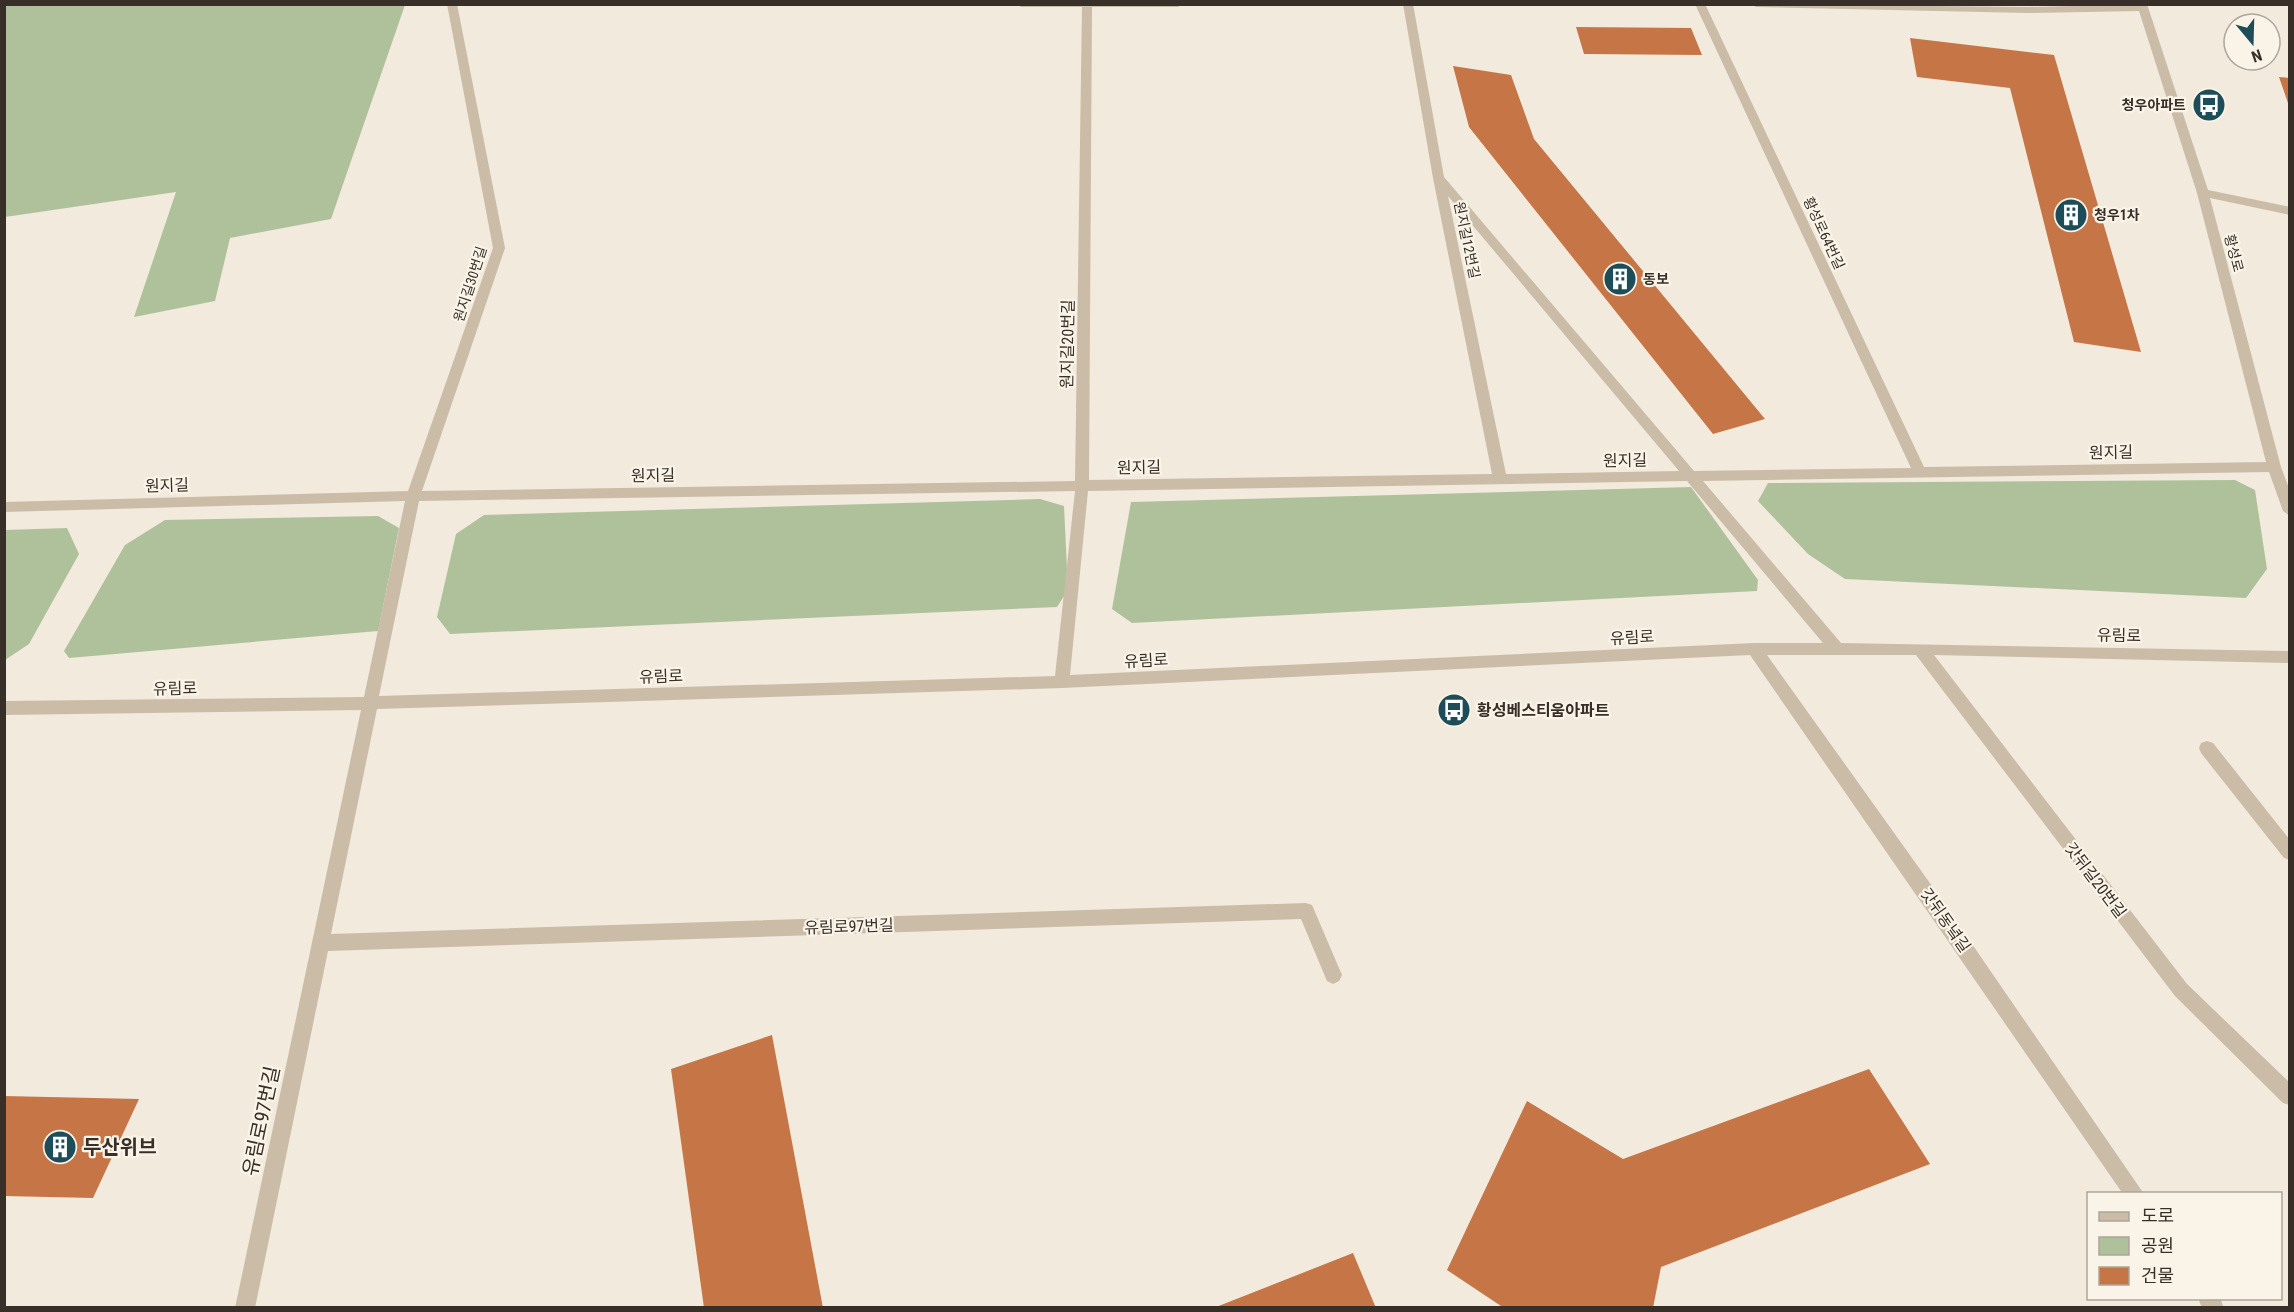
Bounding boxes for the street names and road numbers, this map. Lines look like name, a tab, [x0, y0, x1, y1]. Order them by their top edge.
street label: 황성로64번길	[1800, 194, 1848, 272]
street label: 원지길12번길	[1451, 200, 1483, 280]
street label: 황성로	[2221, 232, 2247, 274]
street label: 원지길30번길	[450, 244, 490, 324]
street label: 원지길20번길	[1057, 299, 1078, 389]
street label: 원지길	[2089, 443, 2133, 462]
street label: 원지길	[1603, 451, 1647, 470]
street label: 원지길	[1117, 458, 1161, 477]
street label: 원지길	[631, 466, 675, 485]
street label: 원지길	[145, 475, 189, 496]
street label: 유림로	[2097, 626, 2142, 645]
street label: 유림로	[1609, 627, 1655, 648]
street label: 유림로	[1123, 650, 1169, 671]
street label: 유림로	[639, 666, 684, 687]
street label: 유림로	[153, 679, 198, 698]
street label: 갓뒤길20번길	[2061, 839, 2130, 922]
street label: 갓뒤동녘길	[1917, 885, 1974, 956]
street label: 유림로97번길	[804, 915, 894, 938]
street label: 유림로97번길	[238, 1064, 284, 1178]

